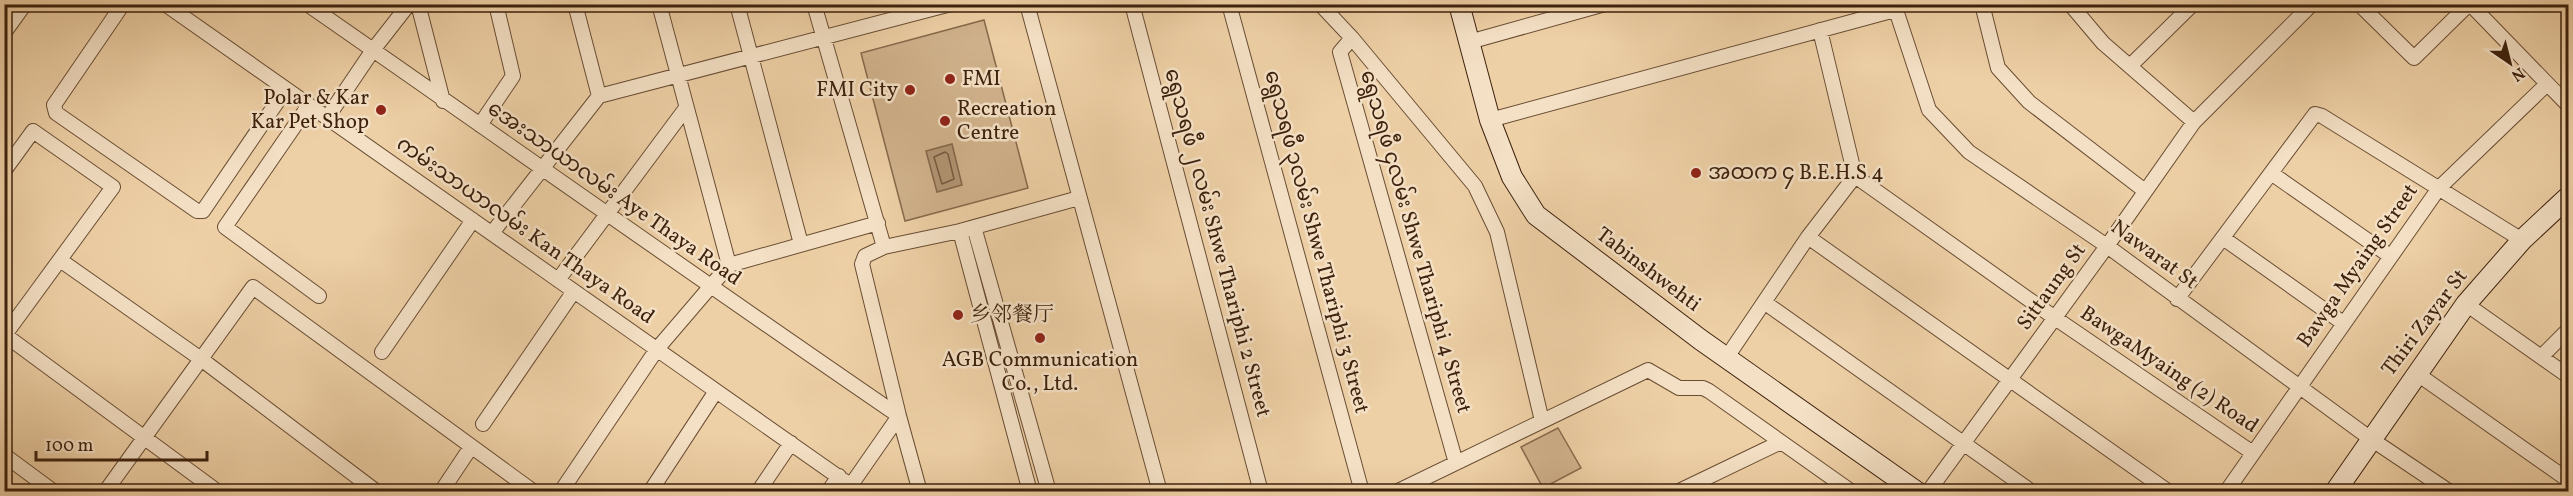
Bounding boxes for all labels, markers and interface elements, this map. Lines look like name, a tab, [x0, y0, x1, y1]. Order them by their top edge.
north arrow	[2480, 33, 2540, 93]
text: N	[2506, 61, 2529, 86]
place label: FMI	[962, 65, 1001, 94]
street label: ရွေသရဖီ ၂ လမ်း Shwe Thariphi 2 Street	[1155, 65, 1280, 421]
street label: ရွေသရဖီ ၄လမ်း Shwe Thariphi 4 Street	[1351, 66, 1481, 417]
street label: ရွေသရဖီ ၃လမ်း Shwe Thariphi 3 Street	[1255, 67, 1379, 417]
marker: FMI	[943, 72, 957, 86]
place label: FMI City	[816, 76, 899, 105]
marker: FMI City	[903, 83, 917, 97]
place label: Polar & Kar Kar Pet Shop	[251, 84, 369, 137]
street label: အေးသာယာလမ်း Aye Thaya Road	[481, 92, 749, 293]
place label: Recreation Centre	[957, 95, 1057, 148]
marker: Polar & Kar Kar Pet Shop	[374, 103, 388, 117]
marker: Recreation Centre	[938, 114, 952, 128]
street label: ကမ်းသာယာလမ်း Kan Thaya Road	[390, 128, 662, 332]
place label: အထက ၄ B.E.H.S 4	[1708, 159, 1884, 189]
marker: အထက ၄ B.E.H.S 4	[1689, 166, 1703, 180]
street label: Bawga Myaing Street	[2291, 178, 2425, 354]
street label: Nawarat St	[2104, 213, 2204, 297]
street label: Tabinshwehti	[1589, 221, 1707, 319]
street label: Sittaung St	[2011, 238, 2093, 336]
street label: Thiri Zayar St	[2375, 264, 2475, 382]
street label: BawgaMyaing (2) Road	[2074, 299, 2264, 441]
place label: 乡邻餐厅	[970, 301, 1054, 330]
marker: 乡邻餐厅	[951, 308, 965, 322]
marker: AGB Communication Co., Ltd.	[1033, 331, 1047, 345]
place label: AGB Communication Co., Ltd.	[942, 346, 1138, 399]
scale bar	[36, 424, 207, 462]
text: 100 m	[45, 434, 94, 459]

